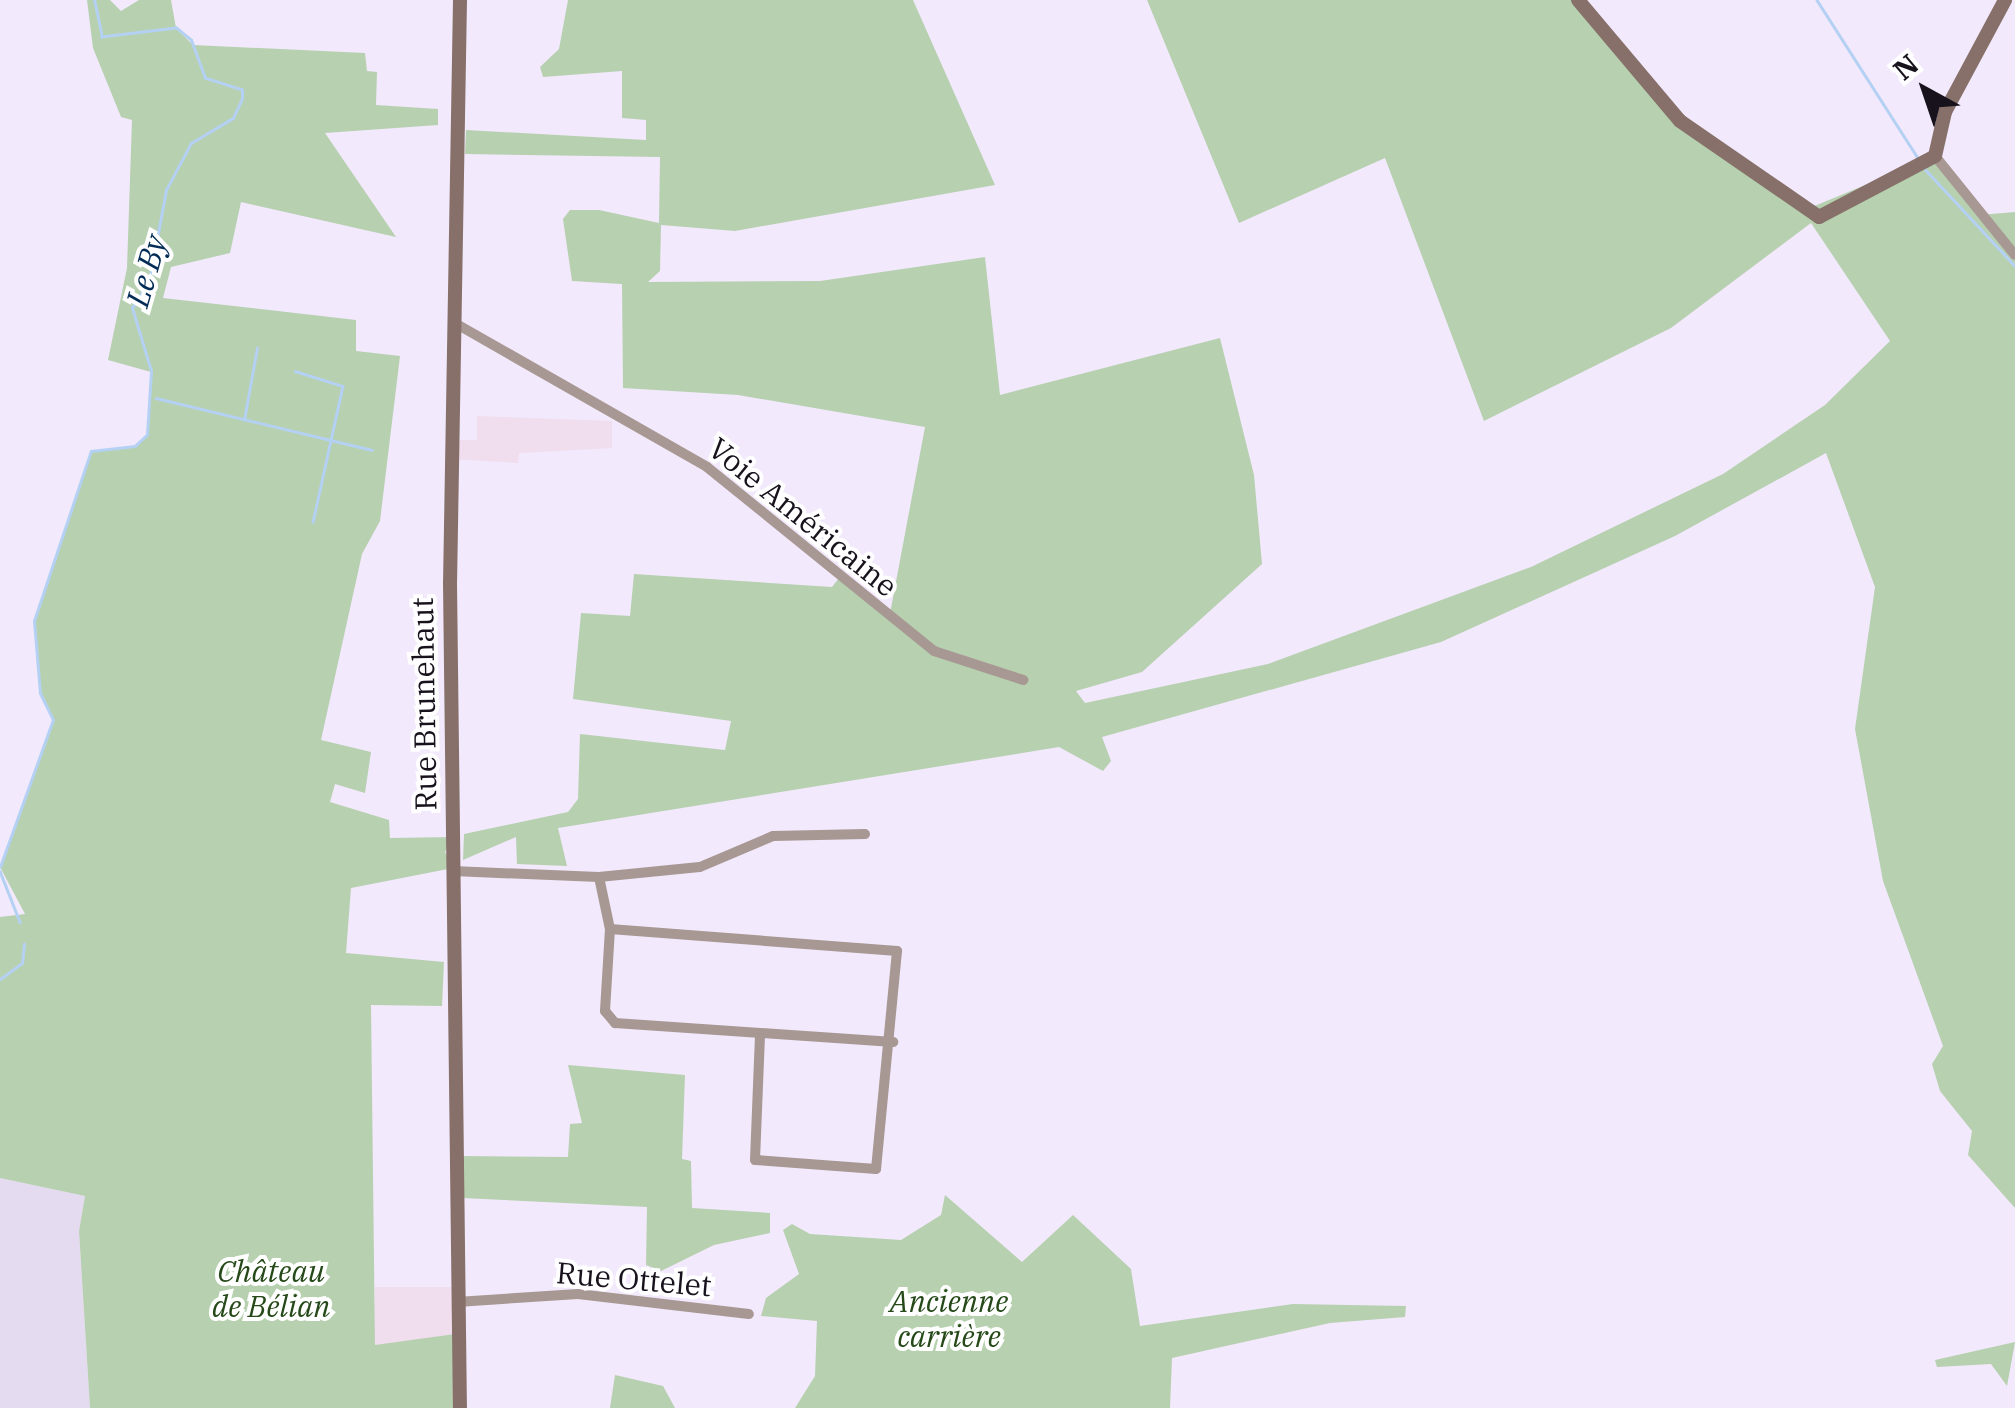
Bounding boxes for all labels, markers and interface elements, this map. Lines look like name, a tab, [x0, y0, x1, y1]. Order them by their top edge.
north arrow	[1875, 40, 1975, 140]
text: N	[1885, 45, 1926, 88]
water label: Le By	[118, 231, 174, 311]
street label: Voie Américaine	[701, 430, 905, 604]
street label: Rue Brunehaut	[404, 597, 444, 811]
park label: Château de Bélian	[212, 1253, 330, 1324]
street label: Rue Ottelet	[555, 1254, 713, 1304]
park label: Ancienne carrière	[890, 1283, 1008, 1354]

